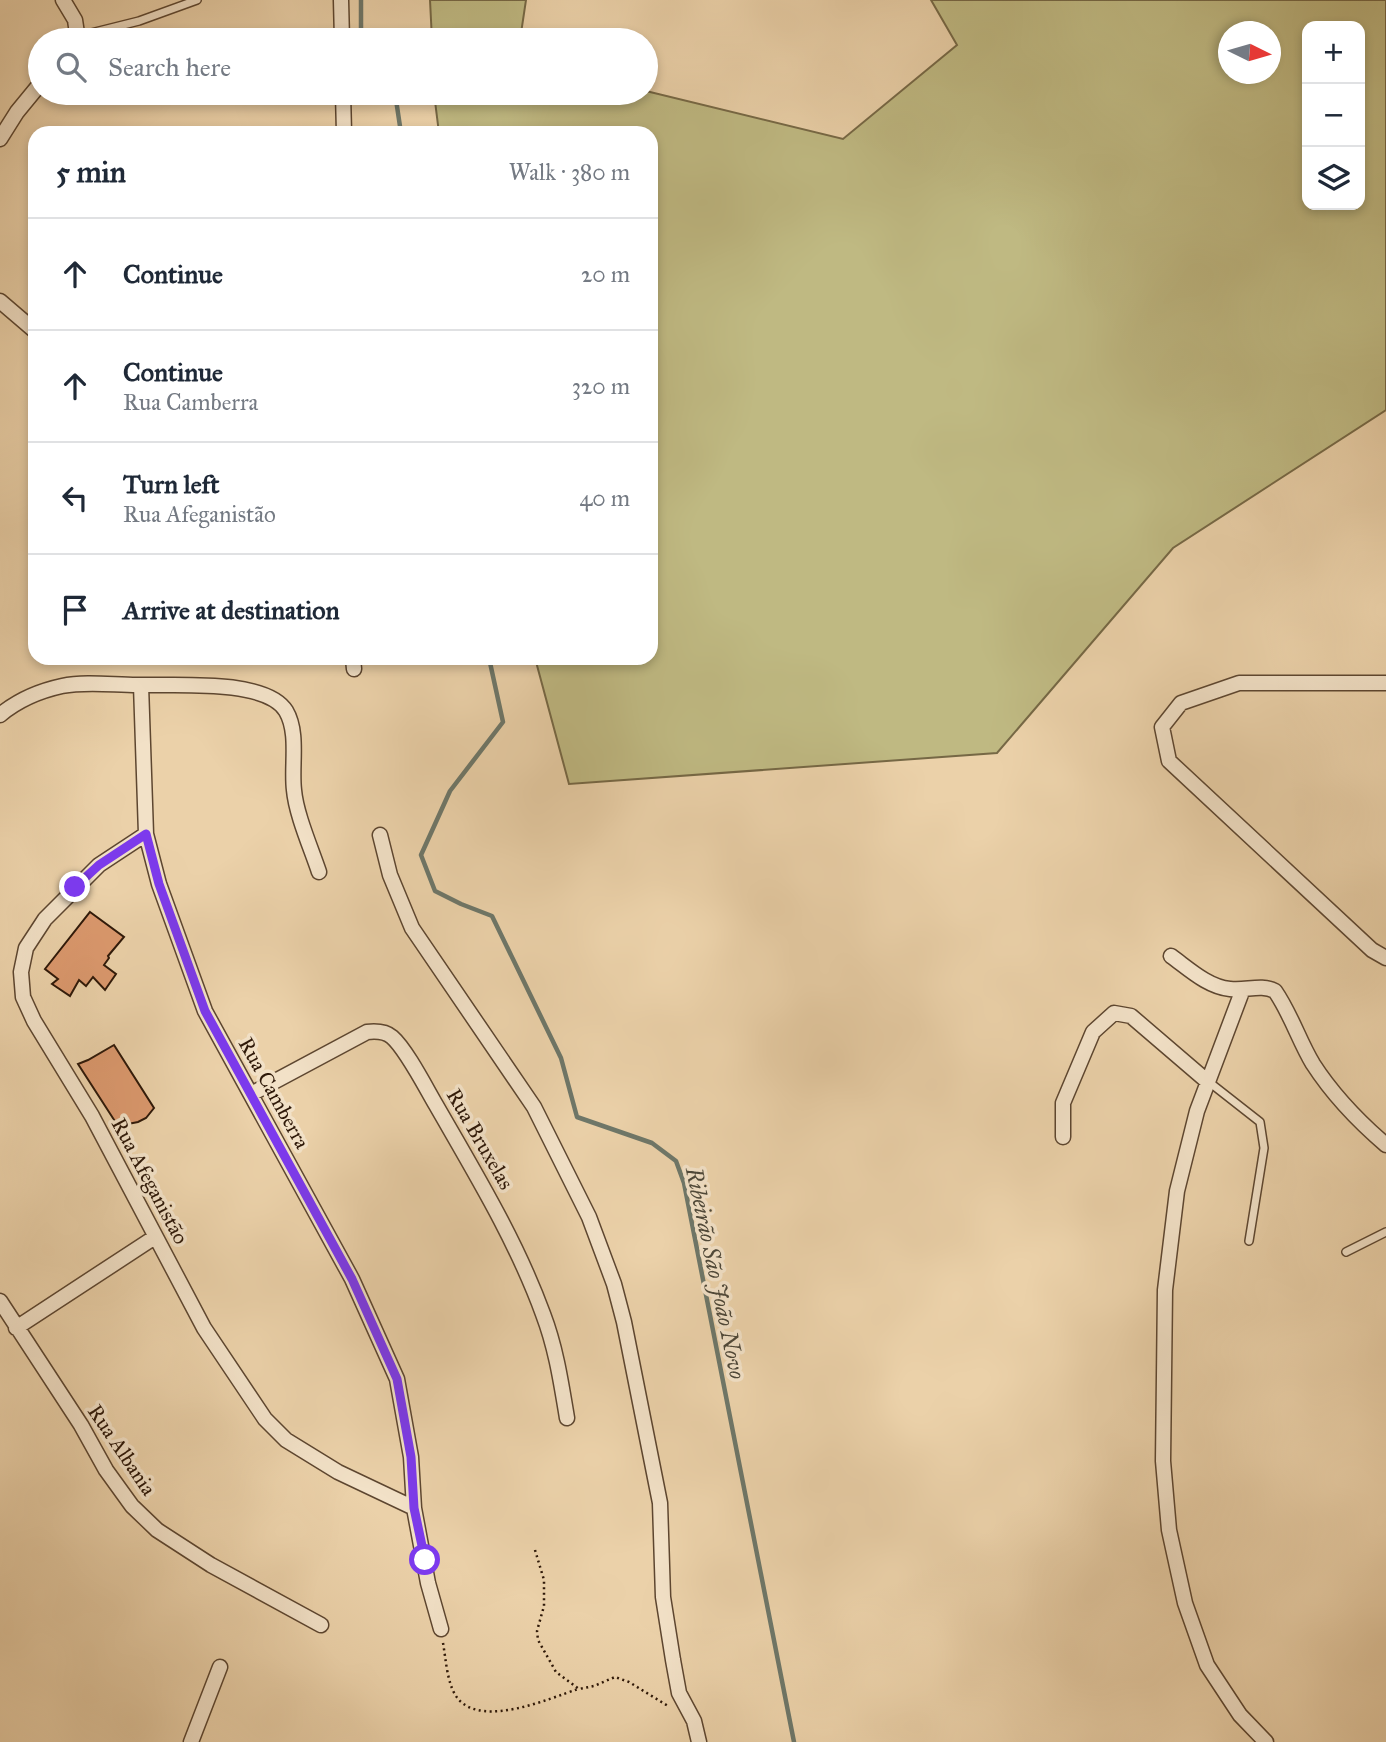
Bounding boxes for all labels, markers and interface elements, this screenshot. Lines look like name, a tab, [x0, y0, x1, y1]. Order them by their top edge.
north arrow	[1218, 21, 1281, 84]
map controls	[1302, 21, 1365, 210]
button: +	[1302, 21, 1365, 84]
search box	[28, 28, 658, 105]
icon: search	[52, 48, 90, 86]
text: Search here	[108, 51, 231, 83]
button: −	[1302, 84, 1365, 147]
button: layers	[1302, 147, 1365, 210]
text: 5 min	[56, 154, 126, 190]
text: Walk · 380 m	[509, 158, 630, 186]
icon: ahead	[56, 255, 94, 293]
text: Continue	[123, 258, 223, 290]
text: 20 m	[581, 260, 630, 288]
text: Continue	[123, 356, 223, 388]
icon: ahead	[56, 367, 94, 405]
text: 320 m	[572, 372, 630, 400]
text: Rua Camberra	[123, 388, 258, 416]
text: Turn left	[123, 468, 219, 500]
icon: left	[56, 479, 94, 517]
text: 40 m	[580, 484, 630, 512]
text: Rua Afeganistão	[123, 500, 276, 528]
icon: arrive	[56, 591, 94, 629]
text: Arrive at destination	[123, 594, 340, 626]
route end	[59, 871, 90, 902]
street label: Rua Camberra	[233, 1033, 315, 1153]
street label: Rua Bruxelas	[441, 1084, 519, 1194]
street label: Rua Afeganistão	[106, 1113, 194, 1249]
water label: Ribeirão São João Novo	[680, 1163, 752, 1382]
street label: Rua Albania	[82, 1400, 162, 1501]
route start	[409, 1544, 440, 1575]

